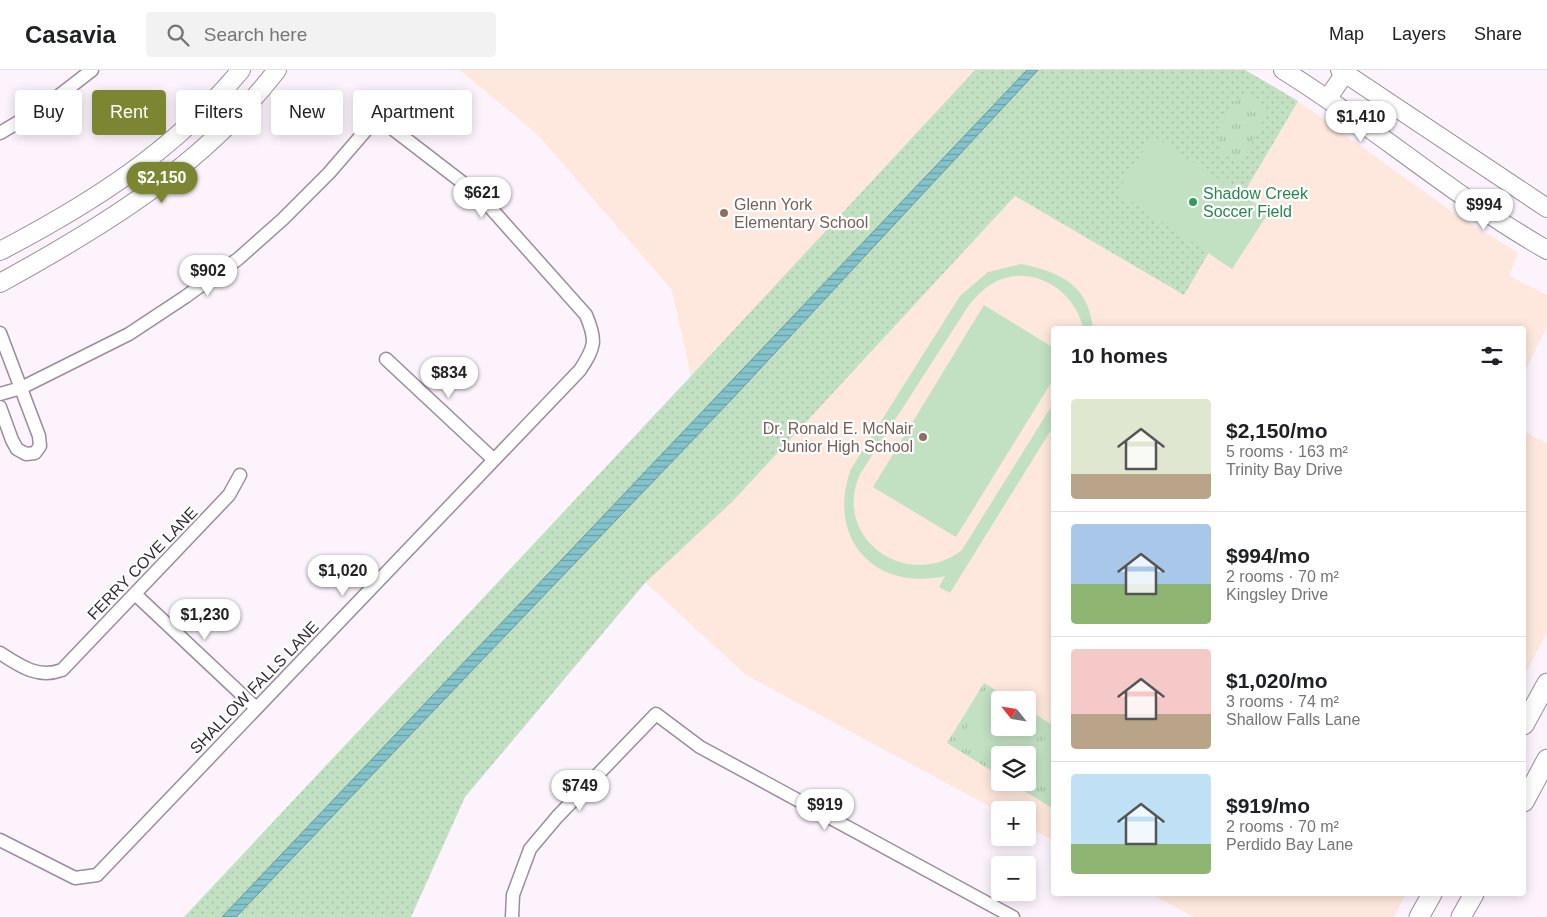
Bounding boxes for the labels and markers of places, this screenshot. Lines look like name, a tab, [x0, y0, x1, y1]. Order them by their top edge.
pin: $1,410	[1320, 100, 1402, 143]
pin: $2,150	[121, 162, 203, 204]
pin: $621	[452, 176, 512, 219]
place label: Shadow Creek Soccer Field	[1203, 185, 1309, 220]
pin: $994	[1454, 189, 1514, 231]
place label: Glenn York Elementary School	[734, 196, 868, 231]
marker: Shadow Creek Soccer Field	[1187, 196, 1199, 208]
marker: Glenn York Elementary School	[718, 207, 730, 219]
pin: $902	[178, 254, 238, 297]
pin: $834	[419, 356, 479, 399]
place label: Dr. Ronald E. McNair Junior High School	[763, 420, 914, 455]
marker: Dr. Ronald E. McNair Junior High School	[917, 431, 929, 443]
pin: $1,020	[302, 554, 384, 597]
pin: $1,230	[164, 598, 246, 641]
pin: $749	[550, 770, 610, 812]
pin: $919	[795, 788, 855, 831]

